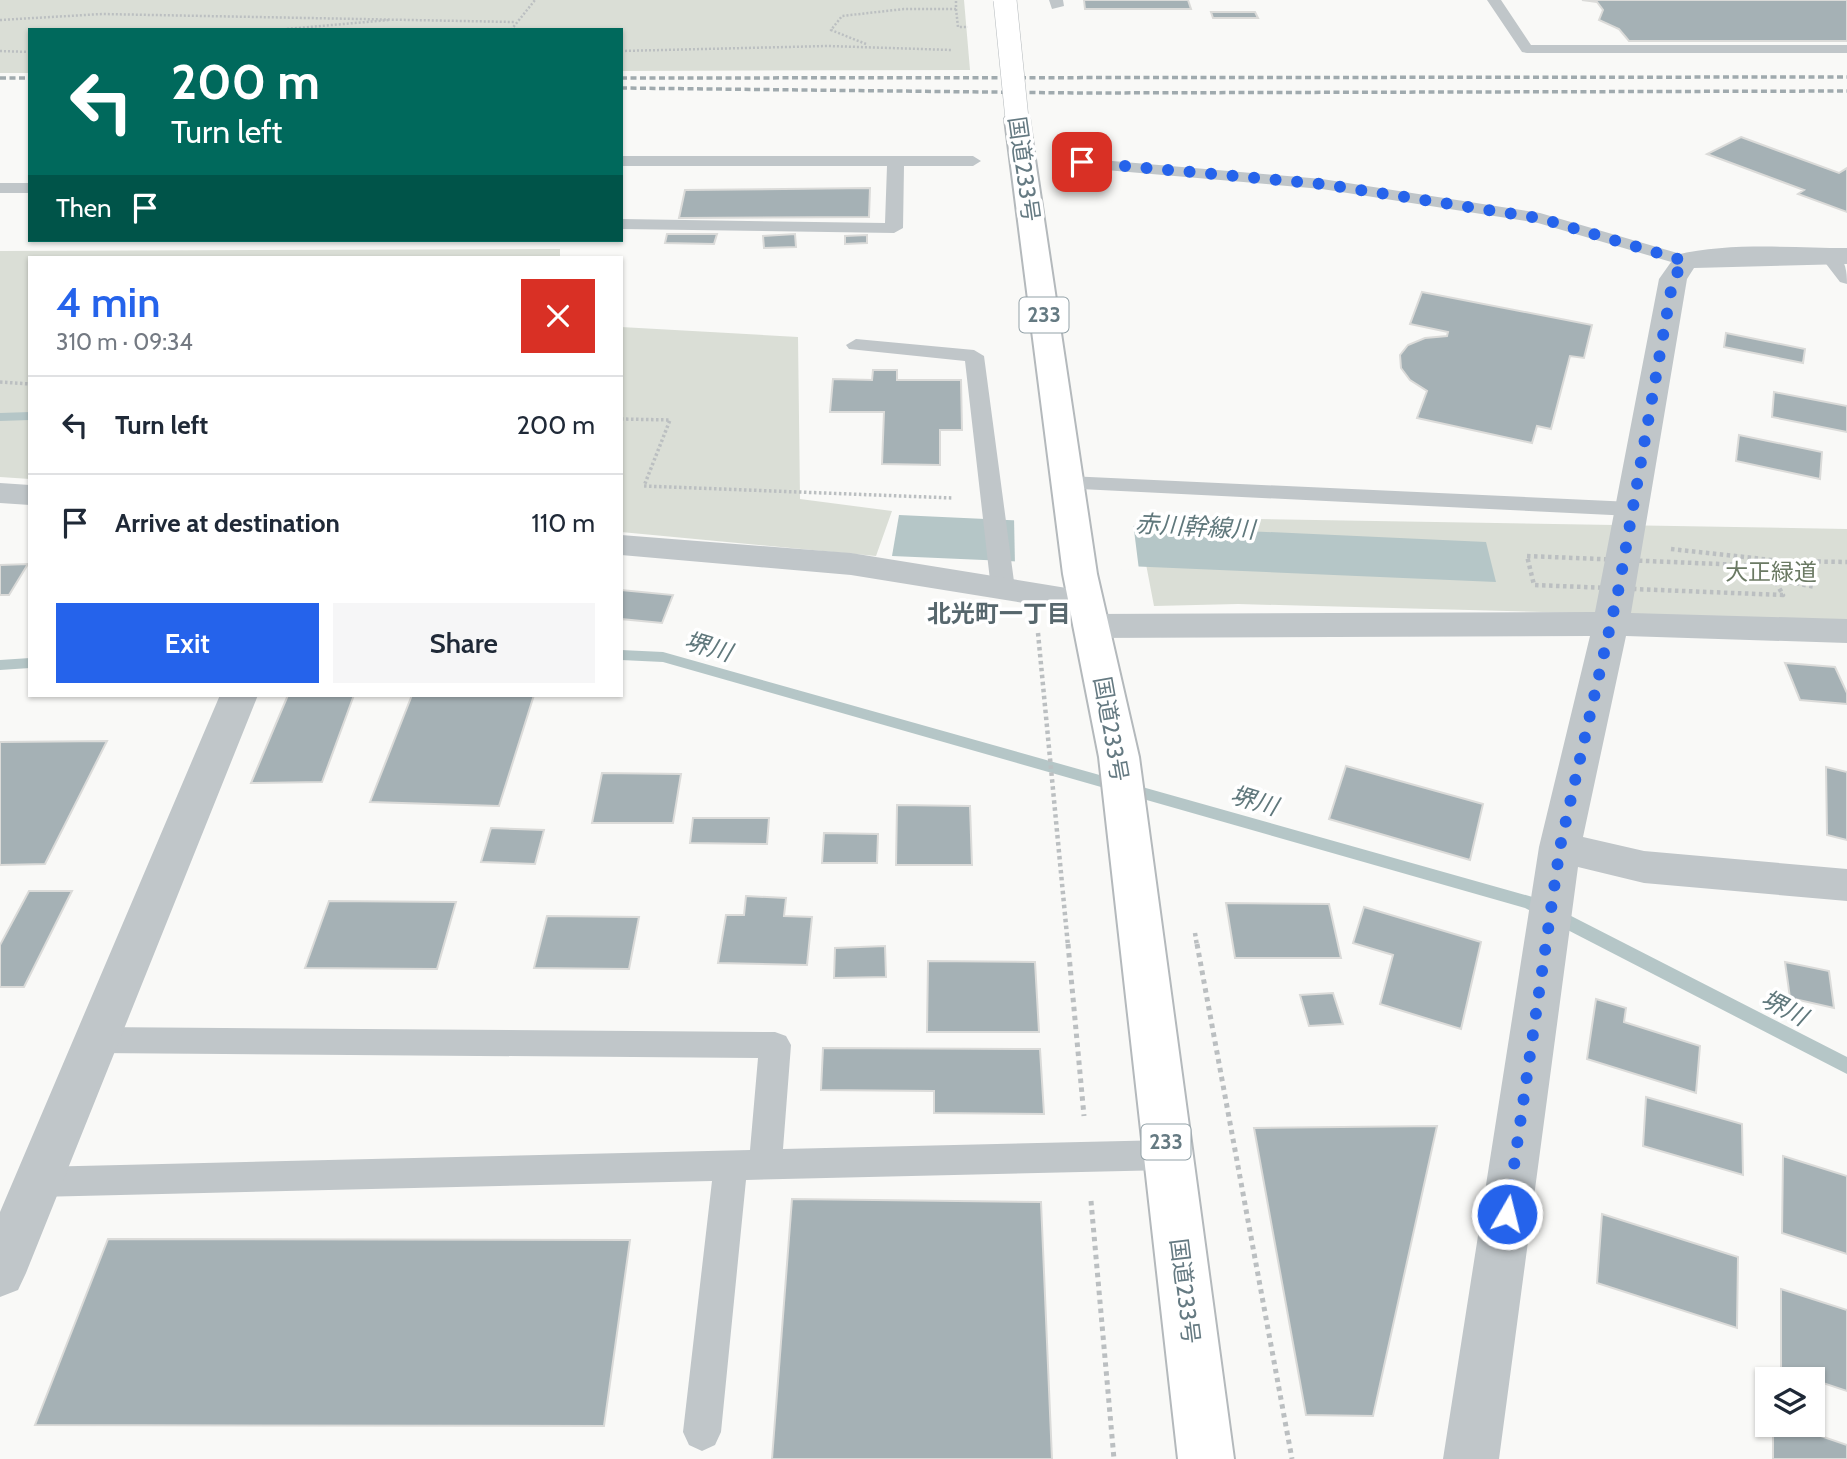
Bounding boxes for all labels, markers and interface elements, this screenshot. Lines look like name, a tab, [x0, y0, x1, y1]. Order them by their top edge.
text: 200 m	[171, 52, 320, 111]
icon: left	[56, 56, 147, 147]
text: Turn left	[171, 112, 282, 151]
street label: 国道233号	[1003, 115, 1045, 223]
pin	[1052, 132, 1112, 192]
icon: arrive	[1063, 143, 1101, 181]
icon: arrive	[126, 189, 164, 227]
text: Then	[56, 192, 112, 224]
text: 4 min	[56, 276, 160, 328]
button: close	[521, 279, 595, 353]
road number: 233	[1020, 298, 1068, 332]
text: 310 m · 09:34	[56, 328, 193, 356]
icon: left	[56, 406, 94, 444]
text: Turn left	[115, 409, 208, 441]
text: 200 m	[516, 409, 595, 441]
icon: arrive	[56, 504, 94, 542]
text: Arrive at destination	[115, 507, 340, 539]
text: 110 m	[531, 507, 595, 539]
water label: 赤川幹線川	[1134, 509, 1259, 544]
park label: 大正緑道	[1725, 558, 1817, 586]
district label: 北光町一丁目	[927, 599, 1071, 628]
button: Exit	[56, 603, 319, 683]
button: Share	[333, 603, 595, 683]
water label: 堺川	[681, 626, 738, 668]
street label: 国道233号	[1088, 674, 1134, 784]
water label: 堺川	[1227, 780, 1284, 822]
water label: 堺川	[1756, 984, 1815, 1033]
road number: 233	[1142, 1124, 1190, 1160]
position arrow	[1470, 1177, 1544, 1251]
street label: 国道233号	[1165, 1237, 1205, 1345]
map controls	[1755, 1367, 1825, 1437]
button: layers	[1755, 1367, 1825, 1437]

